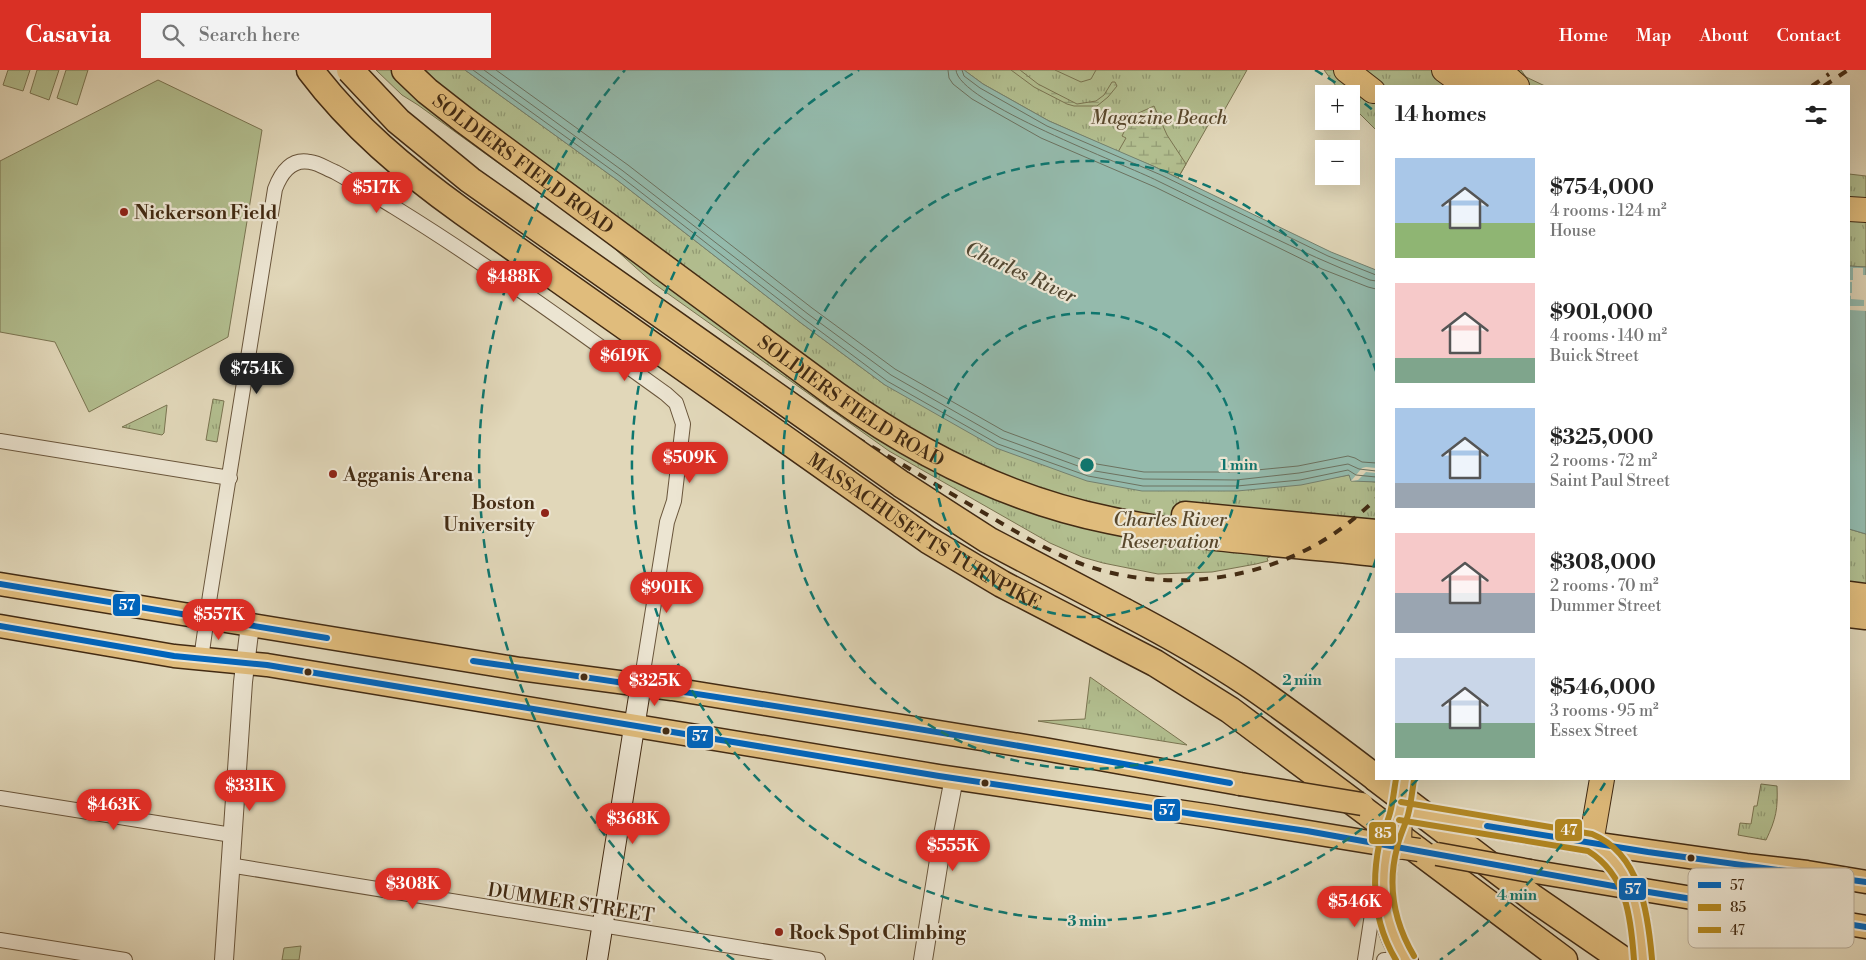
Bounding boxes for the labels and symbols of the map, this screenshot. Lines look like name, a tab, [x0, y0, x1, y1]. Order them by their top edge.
street label: SOLDIERS FIELD ROAD	[427, 89, 618, 240]
park label: Magazine Beach	[1091, 106, 1228, 130]
pin: $517K	[342, 172, 412, 214]
place label: Nickerson Field	[134, 201, 277, 225]
marker: Nickerson Field	[118, 206, 130, 218]
water label: Charles River	[961, 237, 1080, 310]
pin: $488K	[479, 260, 549, 303]
street label: SOLDIERS FIELD ROAD	[753, 330, 948, 472]
pin: $619K	[590, 340, 660, 382]
pin: $754K	[222, 352, 292, 395]
pin: $509K	[655, 442, 725, 484]
street label: MASSACHUSETTS TURNPIKE	[803, 448, 1045, 615]
centre of rings	[1078, 456, 1096, 474]
text: 1 min	[1220, 456, 1258, 475]
place label: Agganis Arena	[342, 463, 474, 487]
marker: Agganis Arena	[327, 468, 339, 480]
place label: Boston University	[443, 491, 535, 537]
marker: Boston University	[539, 507, 551, 519]
park label: Charles River Reservation	[1113, 508, 1228, 554]
pin: $901K	[632, 572, 702, 614]
line badge: 57	[112, 593, 141, 617]
text: 57	[119, 597, 136, 615]
pin: $557K	[184, 598, 254, 641]
pin: $325K	[620, 664, 690, 707]
unlabelled marker	[303, 667, 313, 677]
text: 2 min	[1282, 671, 1322, 690]
unlabelled marker	[579, 672, 589, 682]
line badge: 57	[686, 725, 714, 749]
unlabelled marker	[661, 726, 671, 736]
text: 57	[692, 728, 709, 746]
pin: $331K	[215, 770, 285, 812]
unlabelled marker	[980, 778, 990, 788]
pin: $463K	[79, 788, 149, 831]
line badge: 57	[1153, 798, 1181, 822]
pin: $368K	[598, 802, 668, 845]
text: 57	[1159, 802, 1176, 820]
line badge: 47	[1554, 818, 1583, 842]
line badge: 85	[1368, 821, 1397, 845]
text: 47	[1560, 822, 1578, 840]
text: 85	[1374, 825, 1392, 843]
pin: $555K	[918, 830, 988, 872]
unlabelled marker	[1686, 853, 1696, 863]
pin: $308K	[378, 868, 448, 910]
legend	[1688, 868, 1854, 948]
line badge: 57	[1618, 877, 1647, 901]
text: 57	[1730, 877, 1744, 895]
street label: DUMMER STREET	[486, 878, 656, 928]
text: 57	[1625, 881, 1642, 899]
pin: $546K	[1320, 886, 1390, 928]
text: 4 min	[1497, 886, 1538, 905]
text: 85	[1730, 899, 1747, 917]
text: 3 min	[1067, 912, 1107, 931]
place label: Rock Spot Climbing	[789, 921, 967, 945]
text: 47	[1730, 922, 1745, 940]
marker: Rock Spot Climbing	[773, 926, 785, 938]

